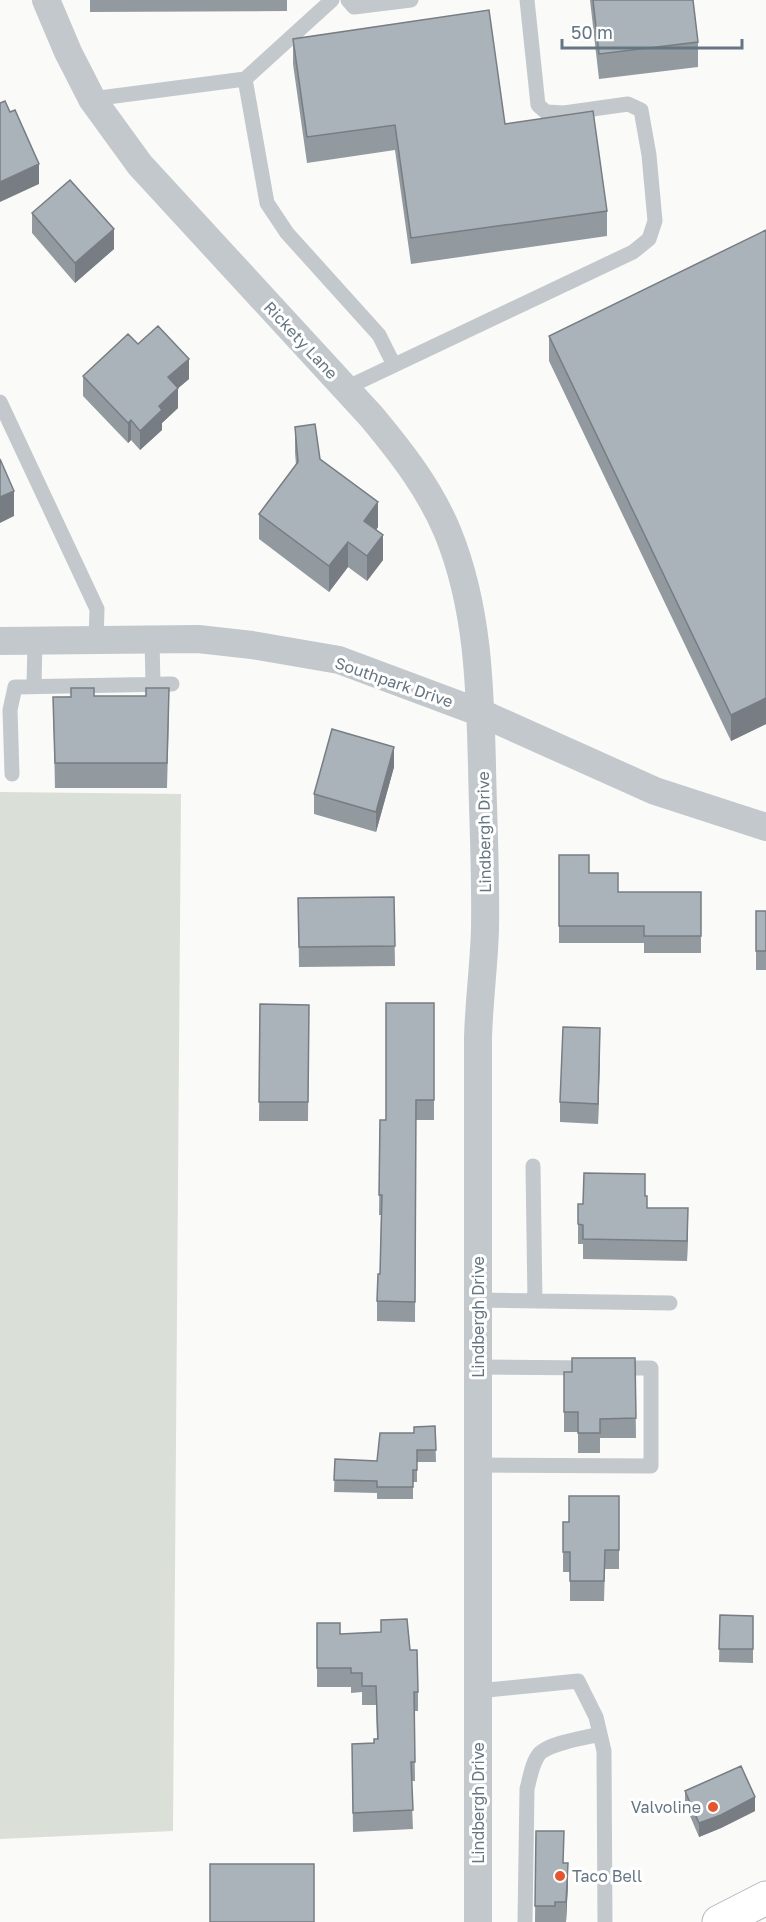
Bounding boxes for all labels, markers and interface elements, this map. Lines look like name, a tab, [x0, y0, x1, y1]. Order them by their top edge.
scale bar	[562, 12, 742, 50]
text: 50 m	[571, 21, 613, 43]
street label: Rickety Lane	[260, 297, 342, 383]
street label: Southpark Drive	[332, 652, 456, 712]
street label: Lindbergh Drive	[473, 771, 495, 893]
street label: Lindbergh Drive	[468, 1256, 488, 1378]
street label: Lindbergh Drive	[468, 1742, 488, 1864]
place label: Valvoline	[631, 1797, 701, 1817]
marker: Valvoline	[706, 1800, 720, 1814]
place label: Taco Bell	[572, 1866, 642, 1886]
marker: Taco Bell	[553, 1869, 567, 1883]

